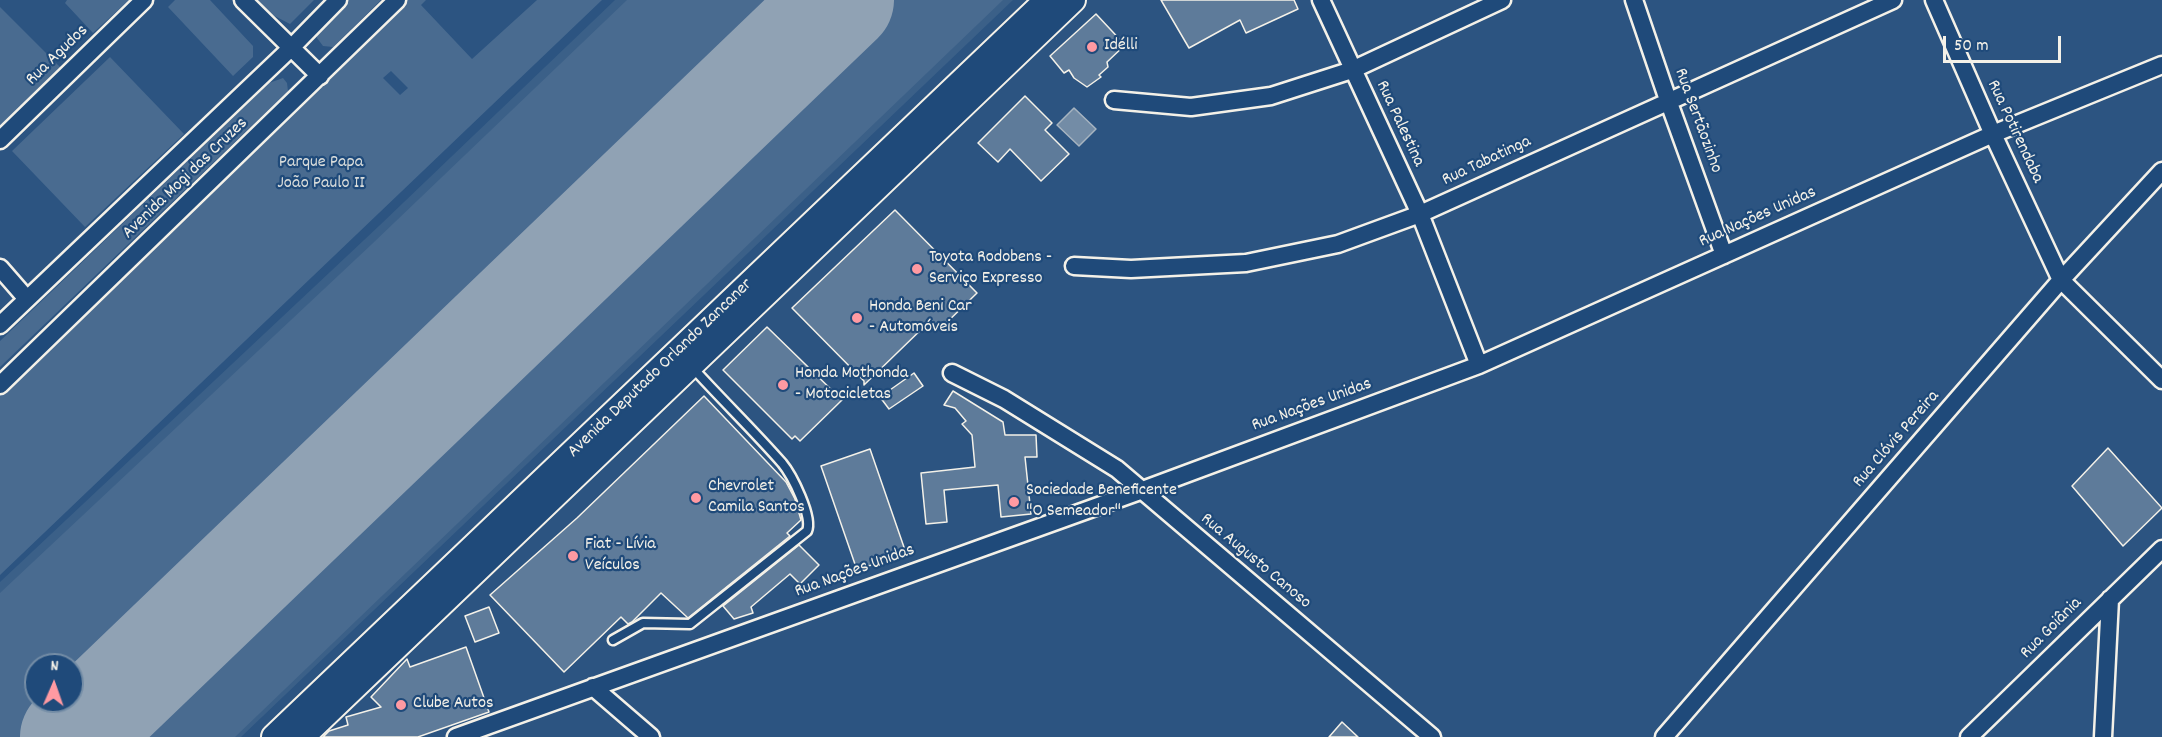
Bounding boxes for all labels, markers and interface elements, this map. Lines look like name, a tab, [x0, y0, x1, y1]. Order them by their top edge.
street label: Rua Agudos	[22, 21, 94, 91]
scale bar	[1946, 24, 2064, 62]
text: 50 m	[1954, 34, 1989, 59]
place label: Idélli	[1104, 36, 1138, 58]
marker: Idélli	[1085, 40, 1099, 54]
street label: Rua Sertãozinho	[1668, 66, 1726, 176]
street label: Rua Potirendaba	[1981, 77, 2047, 187]
street label: Rua Palestina	[1370, 78, 1428, 170]
street label: Avenida Mogi das Cruzes	[119, 114, 253, 244]
street label: Rua Tabatinga	[1439, 132, 1535, 192]
park label: Parque Papa João Paulo II	[277, 153, 365, 195]
street label: Rua Nações Unidas	[1696, 183, 1820, 253]
place label: Toyota Rodobens - Serviço Expresso	[929, 248, 1052, 290]
marker: Toyota Rodobens - Serviço Expresso	[910, 262, 924, 276]
street label: Avenida Deputado Orlando Zancaner	[564, 275, 758, 463]
place label: Honda Beni Car - Automóveis	[869, 297, 972, 340]
marker: Honda Beni Car - Automóveis	[850, 311, 864, 325]
place label: Honda Mothonda - Motocicletas	[795, 364, 908, 406]
street label: Rua Nações Unidas	[1249, 374, 1375, 438]
marker: Honda Mothonda - Motocicletas	[776, 378, 790, 392]
street label: Rua Clóvis Pereira	[1849, 387, 1945, 493]
place label: Chevrolet Camila Santos	[708, 477, 805, 520]
place label: Sociedade Beneficente "O Semeador"	[1026, 481, 1177, 524]
marker: Chevrolet Camila Santos	[689, 491, 703, 505]
marker: Sociedade Beneficente "O Semeador"	[1007, 495, 1021, 509]
street label: Rua Augusto Canoso	[1195, 509, 1315, 615]
place label: Fiat - Lívia Veículos	[585, 535, 656, 578]
street label: Rua Nações Unidas	[792, 540, 918, 604]
marker: Fiat - Lívia Veículos	[566, 549, 580, 563]
street label: Rua Goiânia	[2017, 594, 2087, 664]
north arrow	[24, 653, 84, 713]
text: N	[50, 655, 59, 678]
place label: Clube Autos	[413, 694, 494, 716]
marker: Clube Autos	[394, 698, 408, 712]

